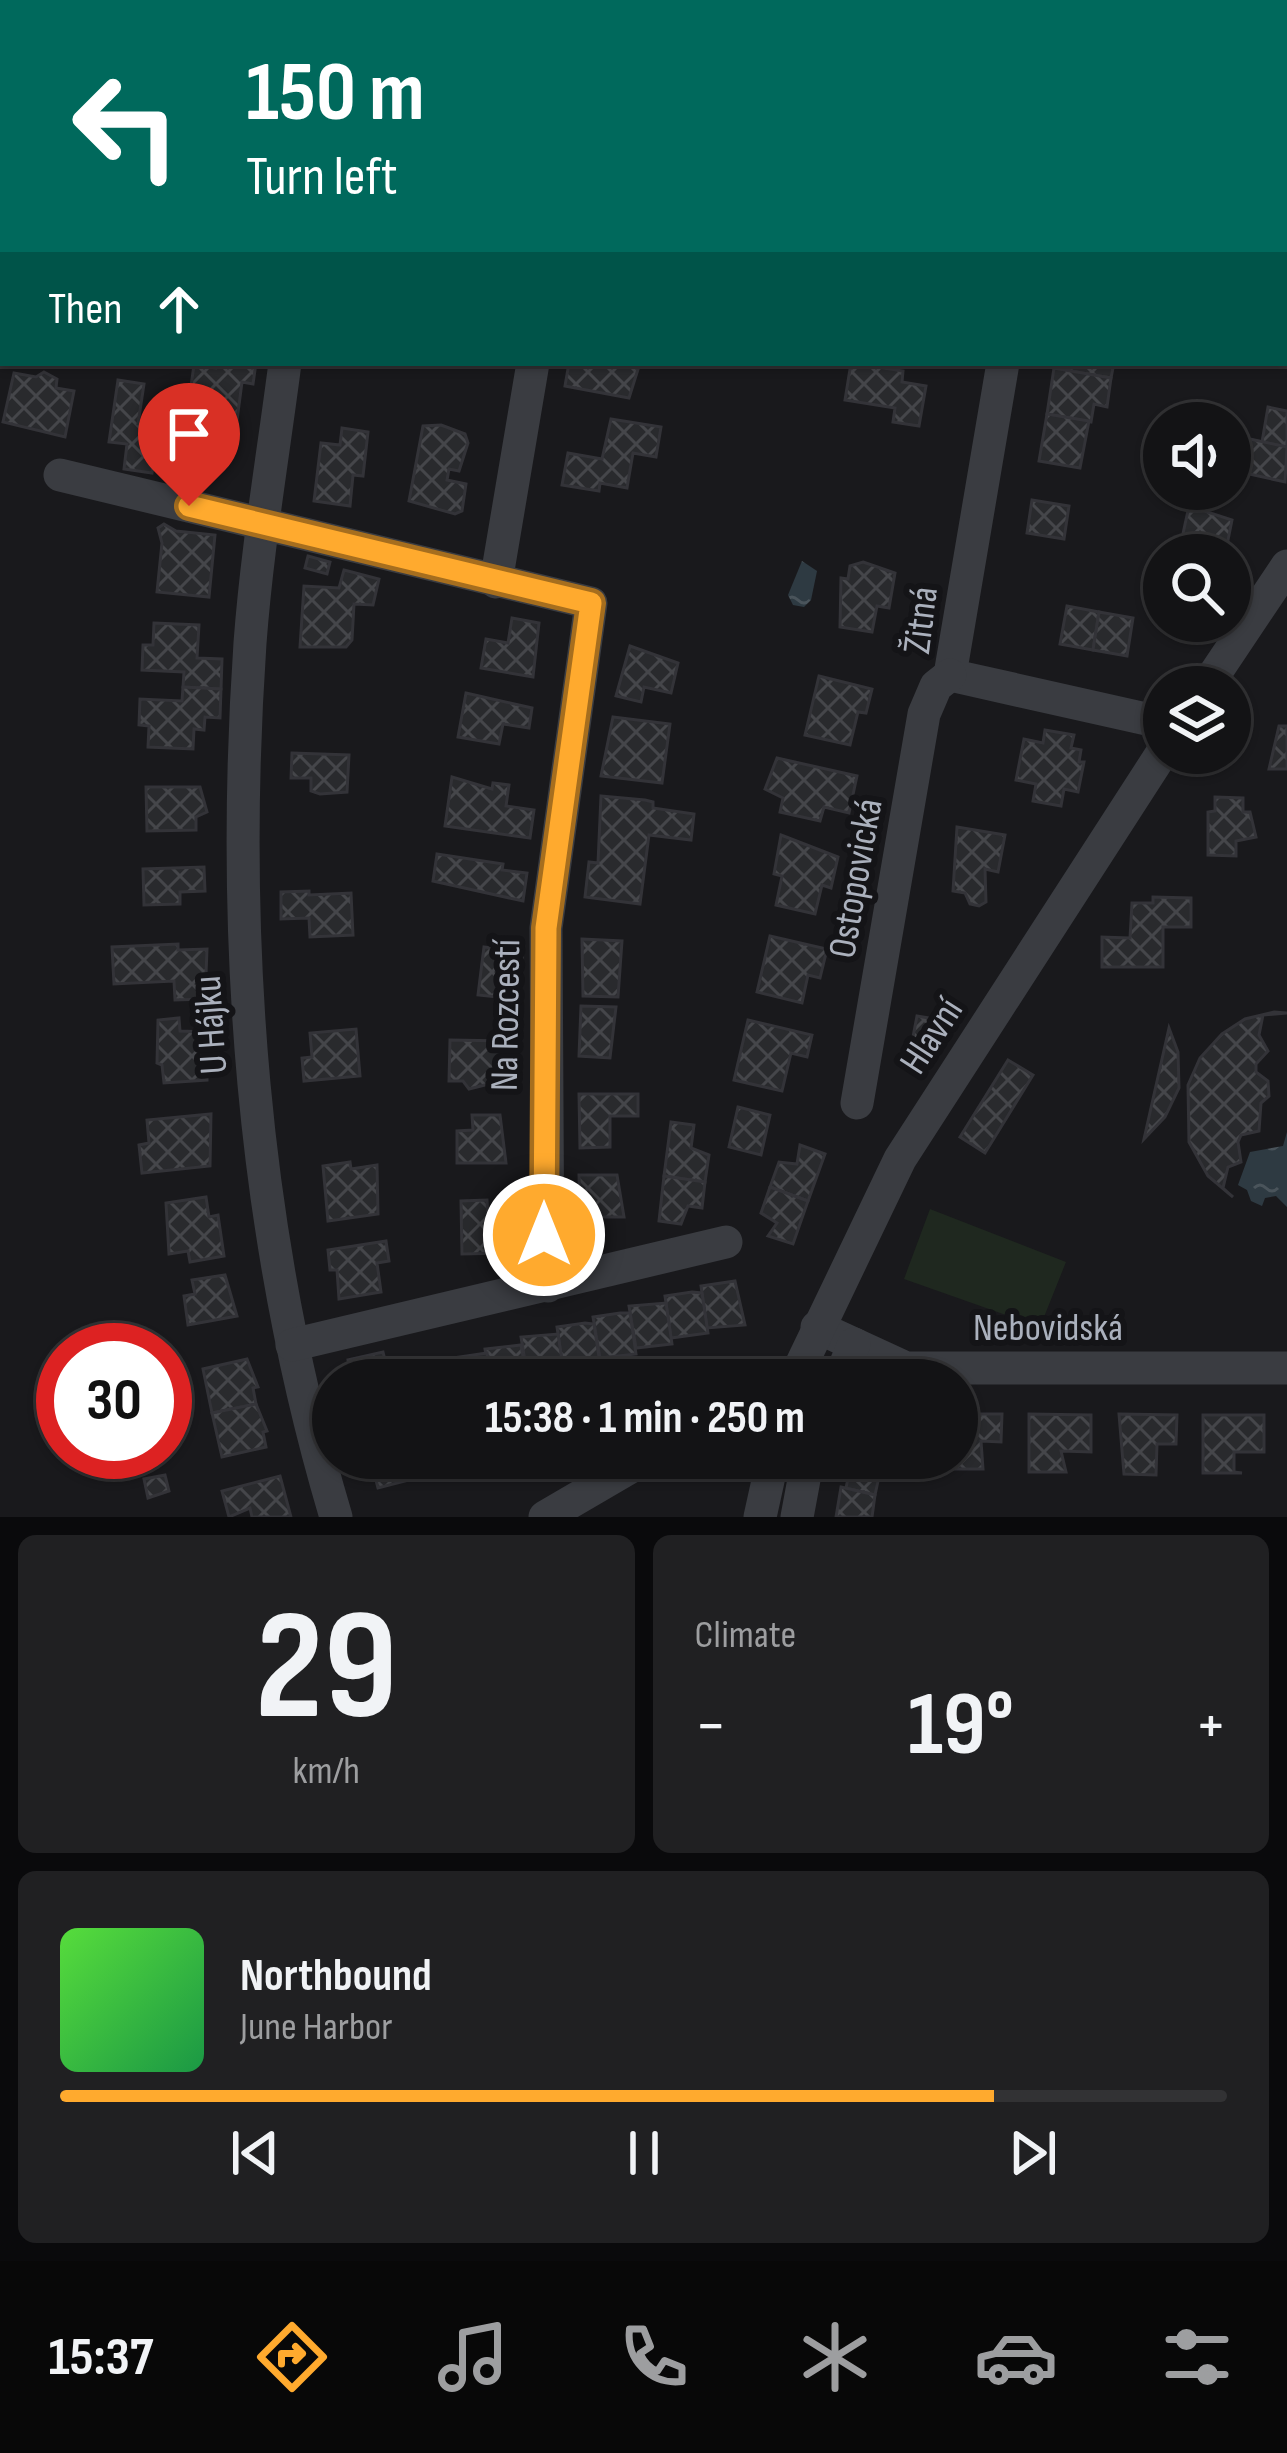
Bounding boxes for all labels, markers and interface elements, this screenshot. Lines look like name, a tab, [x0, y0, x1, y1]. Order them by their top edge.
text: 150 m	[246, 43, 425, 144]
icon: left	[48, 48, 204, 204]
text: Turn left	[246, 145, 398, 210]
icon: ahead	[146, 276, 212, 342]
text: Then	[48, 282, 122, 337]
pin	[138, 383, 240, 506]
icon: arrive	[156, 401, 222, 467]
map controls	[1143, 402, 1251, 774]
button: sound	[1143, 402, 1251, 510]
button: search	[1143, 534, 1251, 642]
street label: Žitná	[894, 584, 949, 656]
button: layers	[1143, 666, 1251, 774]
street label: Ostopovická	[819, 795, 894, 962]
street label: Na Rozcestí	[482, 938, 531, 1092]
street label: U Hájku	[185, 974, 238, 1076]
street label: Hlavní	[890, 989, 974, 1083]
position arrow	[481, 1172, 607, 1298]
street label: Nebovidská	[973, 1305, 1123, 1352]
speed limit sign: 30	[36, 1323, 192, 1479]
text: 15:38 · 1 min · 250 m	[485, 1391, 805, 1446]
text: 29	[255, 1576, 397, 1763]
text: Climate	[695, 1612, 796, 1659]
text: 19°	[908, 1672, 1014, 1780]
text: −	[695, 1687, 727, 1766]
text: +	[1195, 1687, 1227, 1766]
text: km/h	[293, 1748, 360, 1795]
text: Northbound	[240, 1949, 432, 2004]
text: June Harbor	[240, 2004, 392, 2051]
icon: previous	[222, 2120, 288, 2186]
icon: pause	[611, 2120, 677, 2186]
icon: next	[1000, 2120, 1066, 2186]
icon: directions	[250, 2315, 334, 2399]
icon: music	[431, 2315, 515, 2399]
icon: phone	[612, 2315, 696, 2399]
icon: climate	[793, 2315, 877, 2399]
icon: car	[974, 2315, 1058, 2399]
icon: filters	[1155, 2315, 1239, 2399]
text: 15:37	[48, 2325, 153, 2390]

